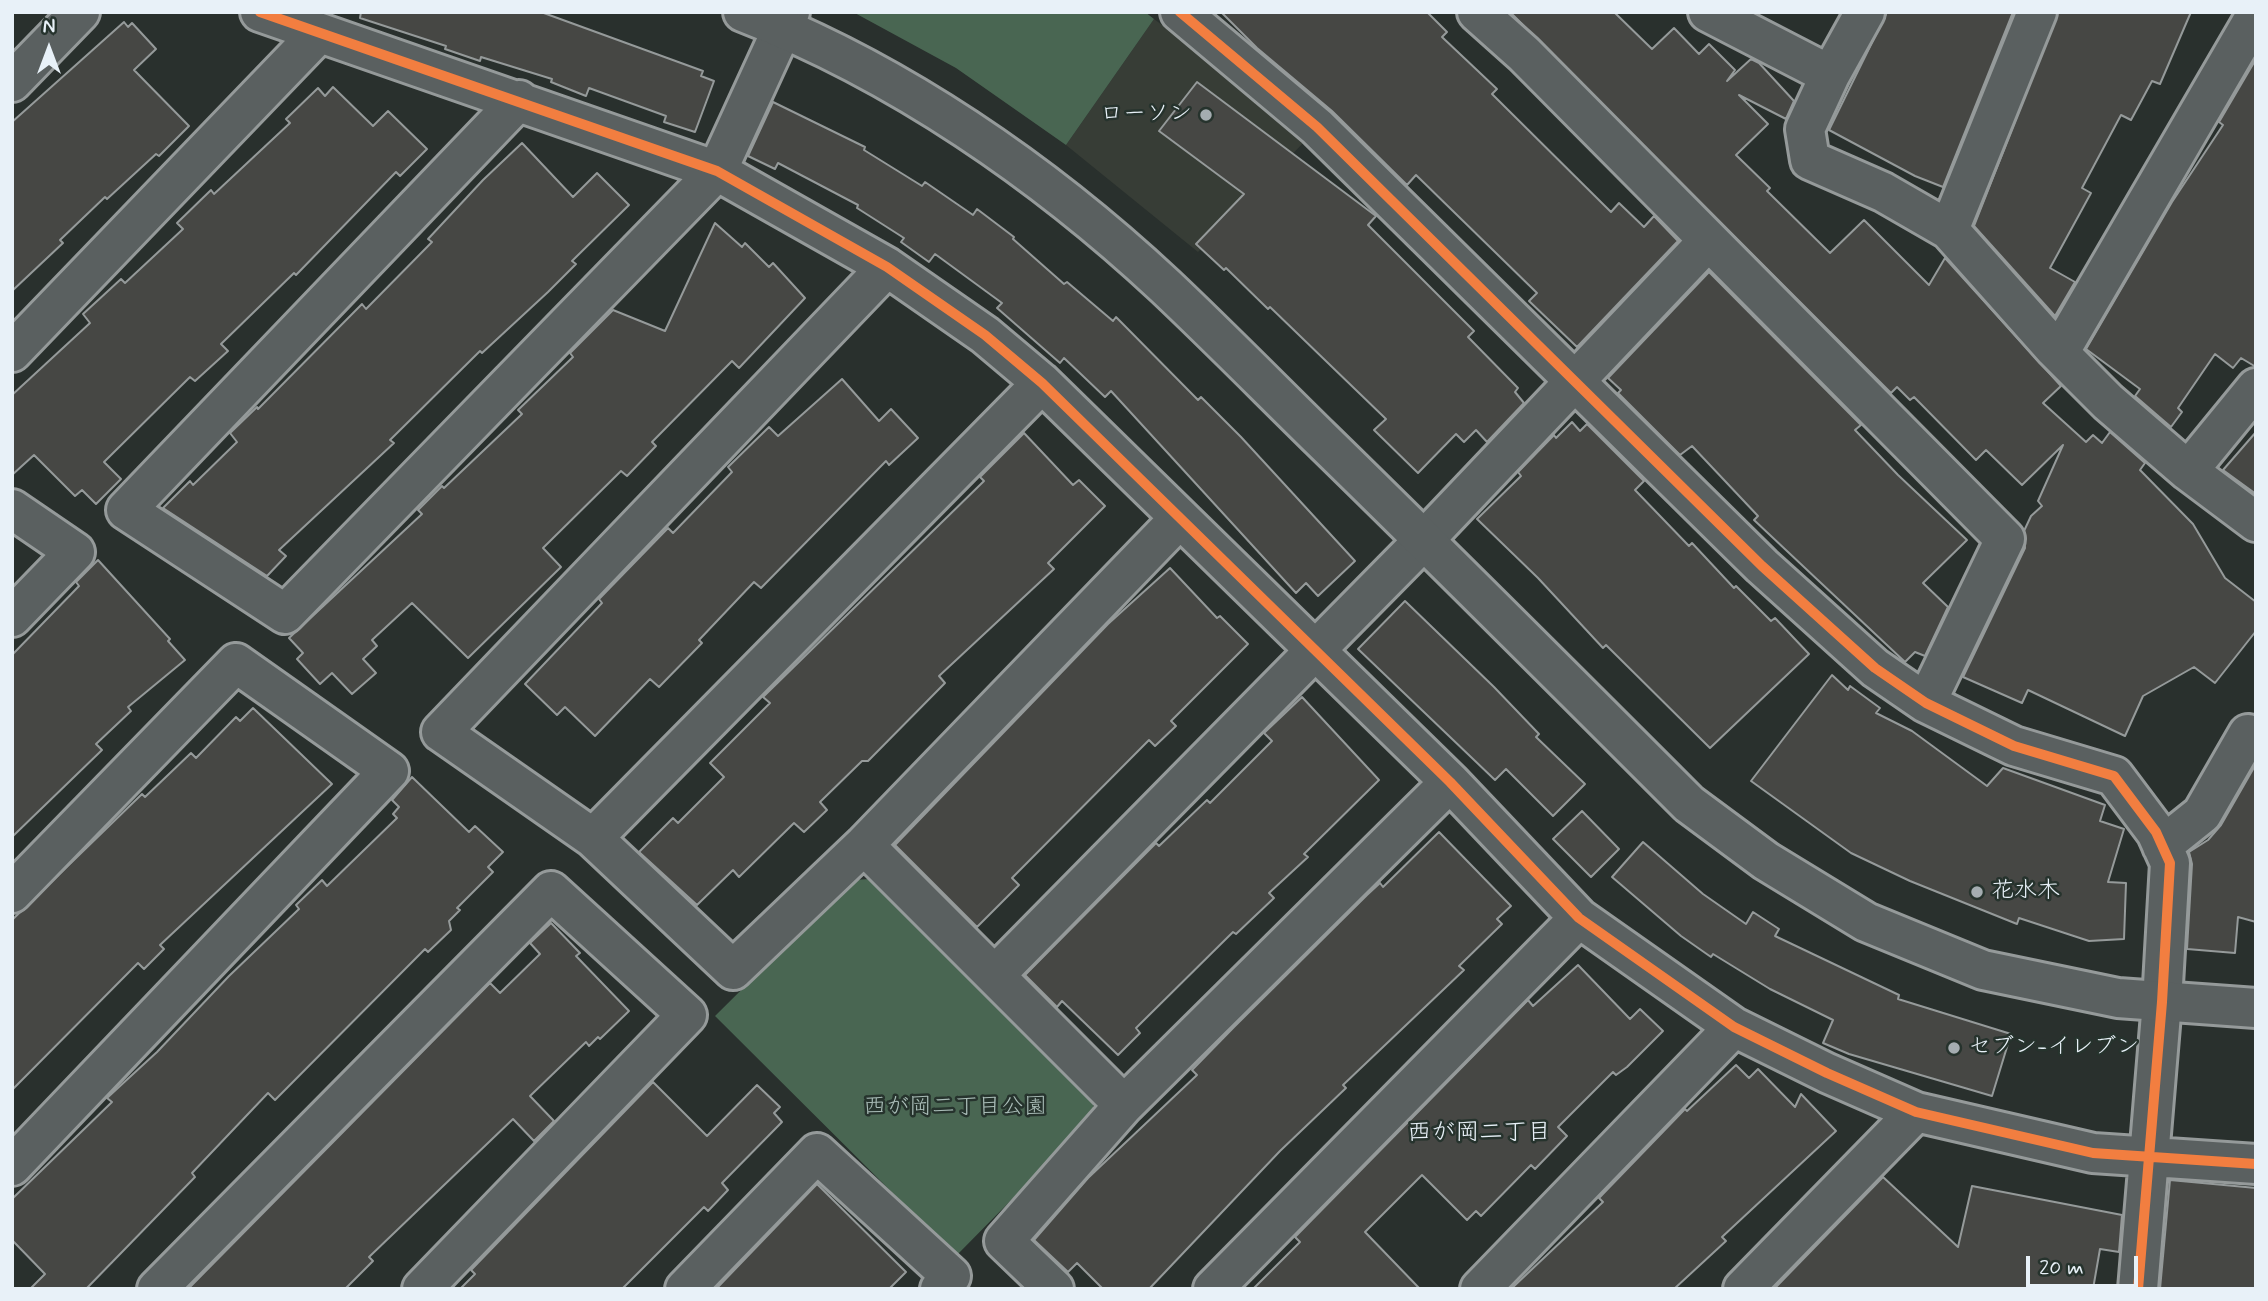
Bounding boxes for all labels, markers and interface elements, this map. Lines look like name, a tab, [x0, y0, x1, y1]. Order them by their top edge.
north arrow	[14, 14, 84, 84]
text: N	[43, 15, 55, 40]
place label: ローソン	[1100, 101, 1192, 129]
marker: ローソン	[1198, 107, 1214, 123]
place label: 花水木	[1991, 878, 2060, 906]
marker: 花水木	[1969, 884, 1985, 900]
place label: セブン-イレブン	[1968, 1034, 2139, 1062]
marker: セブン-イレブン	[1946, 1040, 1962, 1056]
park label: 西が岡二丁目公園	[863, 1094, 1047, 1122]
district label: 西が岡二丁目	[1407, 1120, 1551, 1148]
scale bar	[2030, 1242, 2142, 1286]
text: 20 m	[2039, 1254, 2084, 1282]

